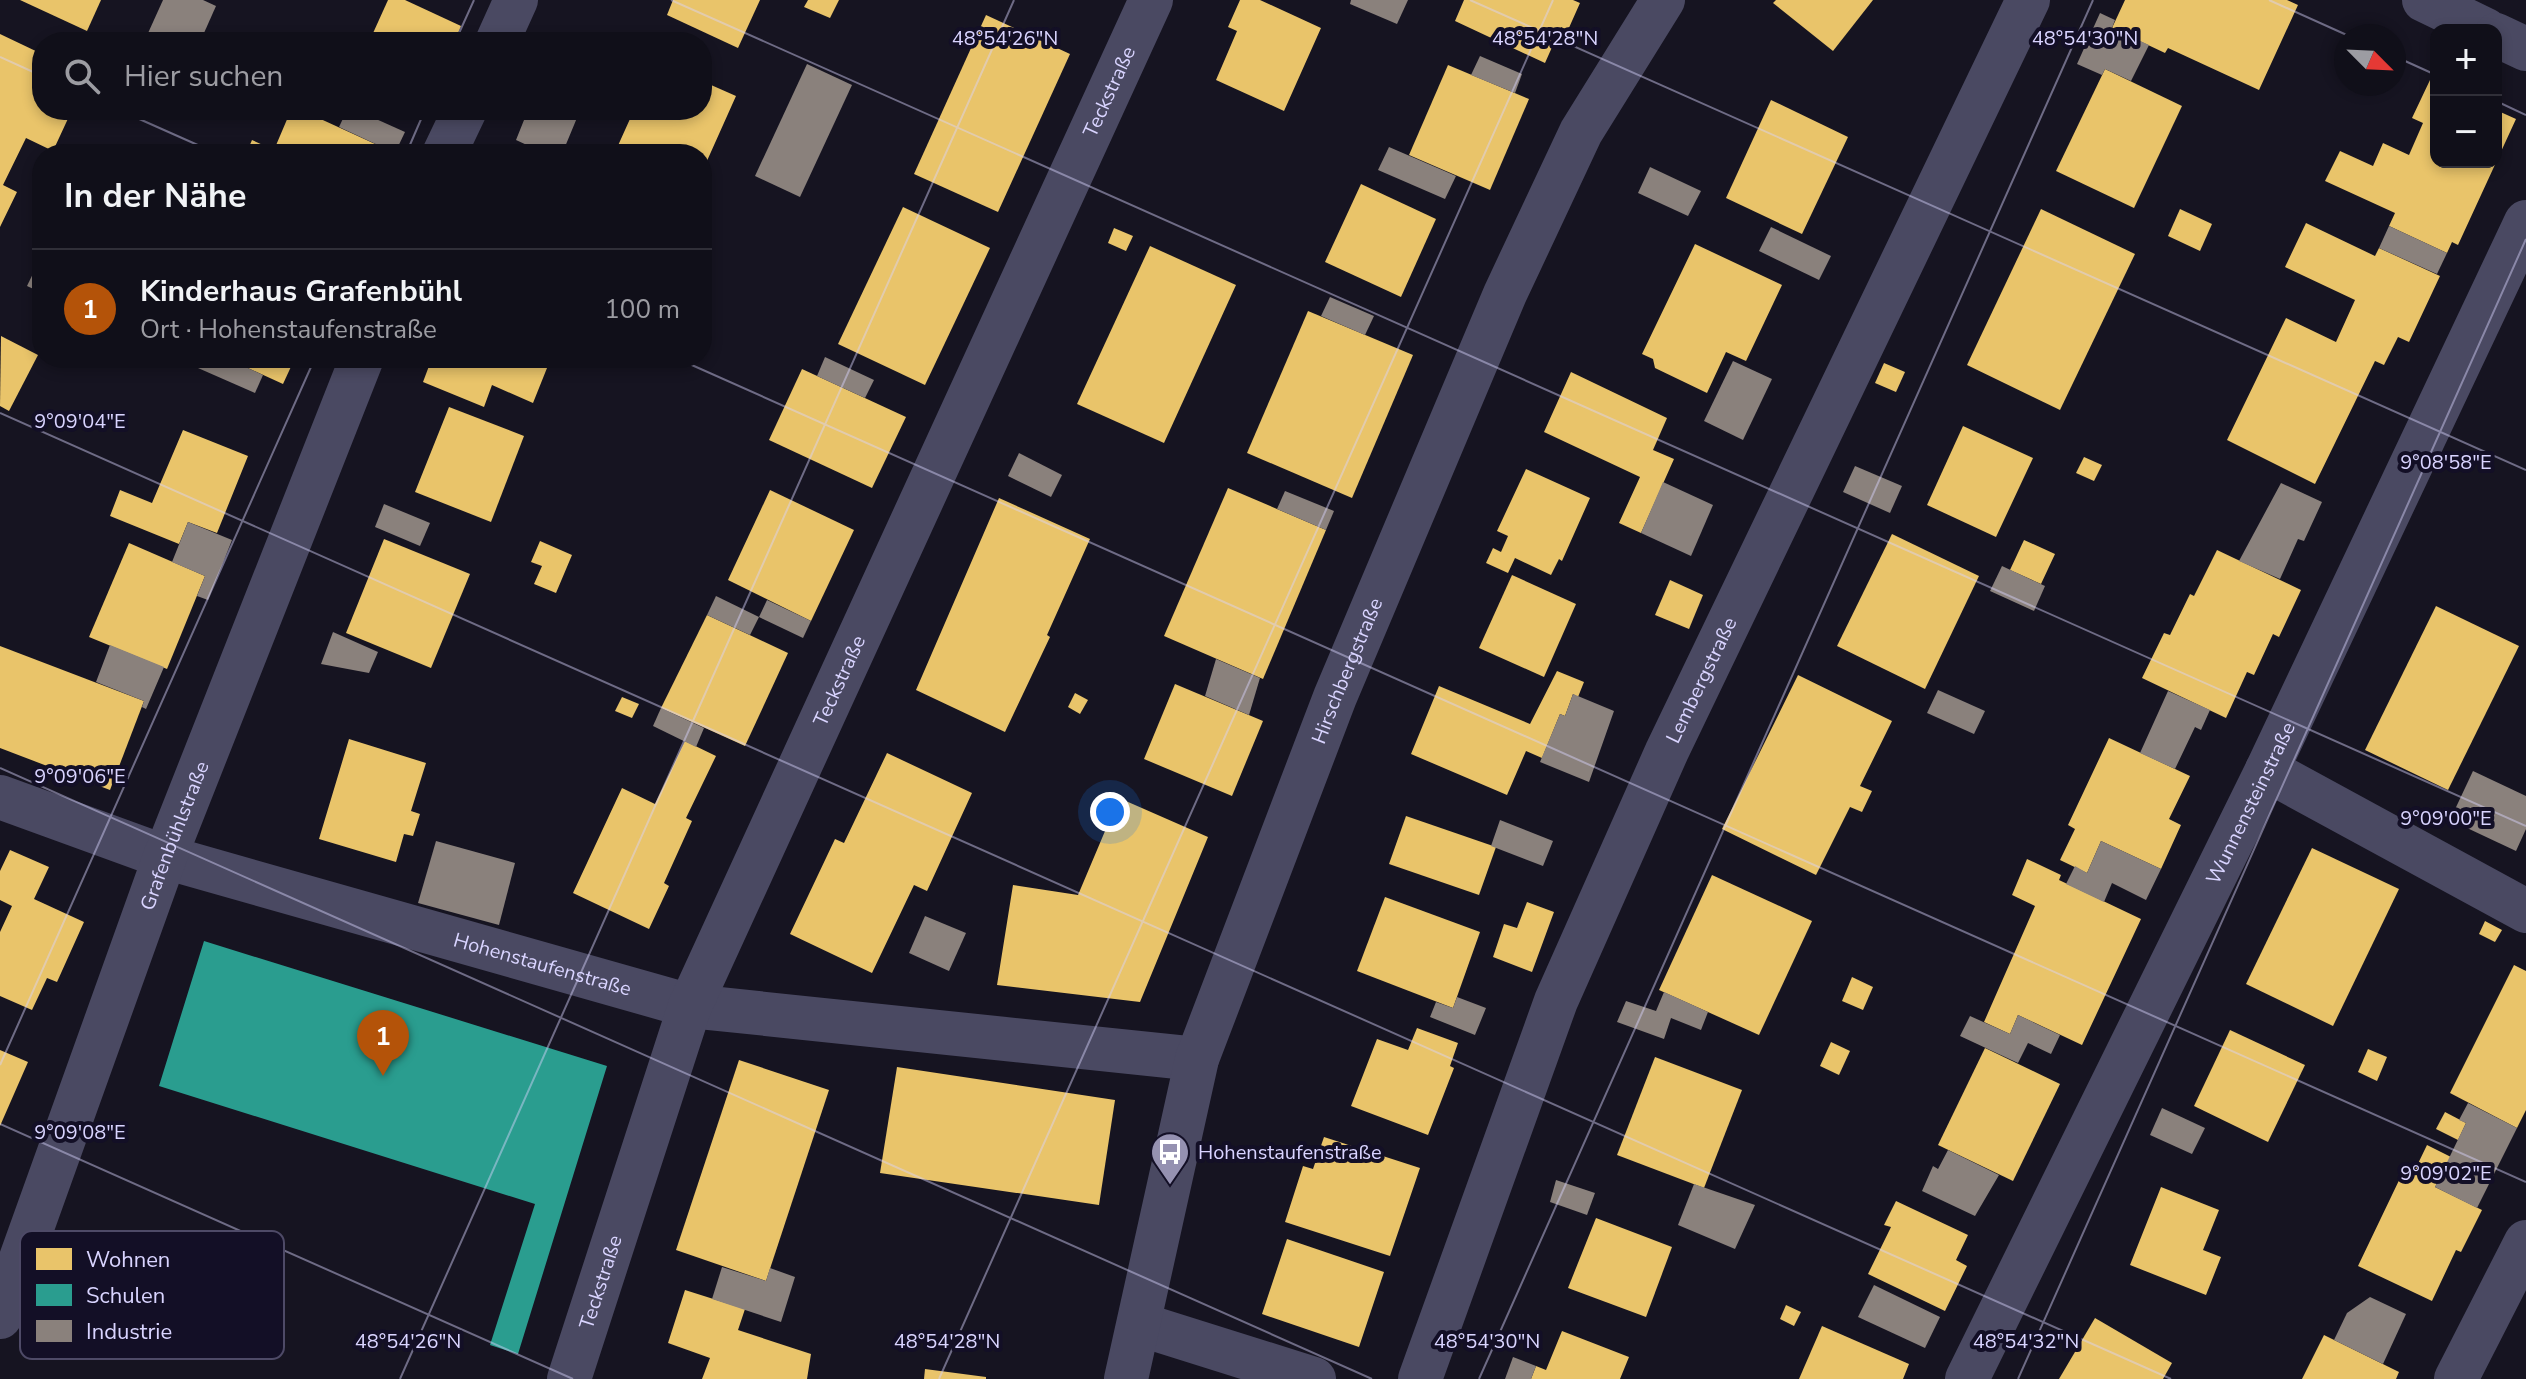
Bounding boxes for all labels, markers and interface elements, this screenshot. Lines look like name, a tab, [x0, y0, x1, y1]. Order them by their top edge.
north arrow	[2334, 24, 2406, 96]
map controls	[2430, 24, 2502, 168]
button: +	[2430, 24, 2502, 96]
text: 48°54'26"N	[952, 25, 1058, 52]
text: 48°54'28"N	[1492, 25, 1598, 52]
text: 48°54'30"N	[2032, 25, 2138, 52]
search box	[32, 32, 712, 120]
street label: Teckstraße	[1076, 42, 1142, 141]
icon: search	[60, 54, 104, 98]
text: Hier suchen	[124, 56, 283, 97]
button: −	[2430, 96, 2502, 168]
text: In der Nähe	[64, 173, 246, 219]
text: Kinderhaus Grafenbühl	[140, 271, 462, 312]
text: 1	[82, 292, 98, 327]
text: 100 m	[604, 292, 680, 327]
text: Ort · Hohenstaufenstraße	[140, 312, 437, 347]
text: 9°09'04"E	[34, 408, 126, 435]
text: 9°08'58"E	[2400, 449, 2492, 476]
street label: Hirschbergstraße	[1305, 594, 1389, 748]
street label: Lembergstraße	[1659, 613, 1743, 748]
street label: Teckstraße	[807, 631, 872, 731]
street label: Wunnensteinstraße	[2199, 717, 2301, 889]
street label: Grafenbühlstraße	[134, 757, 215, 914]
text: 9°09'06"E	[34, 763, 126, 790]
your location	[1090, 792, 1130, 832]
text: 9°09'00"E	[2400, 805, 2492, 832]
street label: Hohenstaufenstraße	[450, 926, 635, 1002]
pin: 1	[357, 1010, 409, 1076]
text: 9°09'08"E	[34, 1119, 126, 1146]
bus stop icon: Hohenstaufenstraße	[1149, 1131, 1191, 1186]
place label: Hohenstaufenstraße	[1198, 1139, 1382, 1166]
text: 9°09'02"E	[2400, 1160, 2492, 1187]
legend	[20, 1231, 284, 1359]
street label: Teckstraße	[573, 1231, 628, 1332]
text: Wohnen	[86, 1245, 170, 1275]
text: Schulen	[86, 1281, 165, 1311]
text: Industrie	[86, 1317, 172, 1347]
text: 48°54'26"N	[355, 1328, 461, 1355]
text: 48°54'28"N	[894, 1328, 1000, 1355]
text: 48°54'30"N	[1434, 1328, 1540, 1355]
text: 48°54'32"N	[1973, 1328, 2079, 1355]

